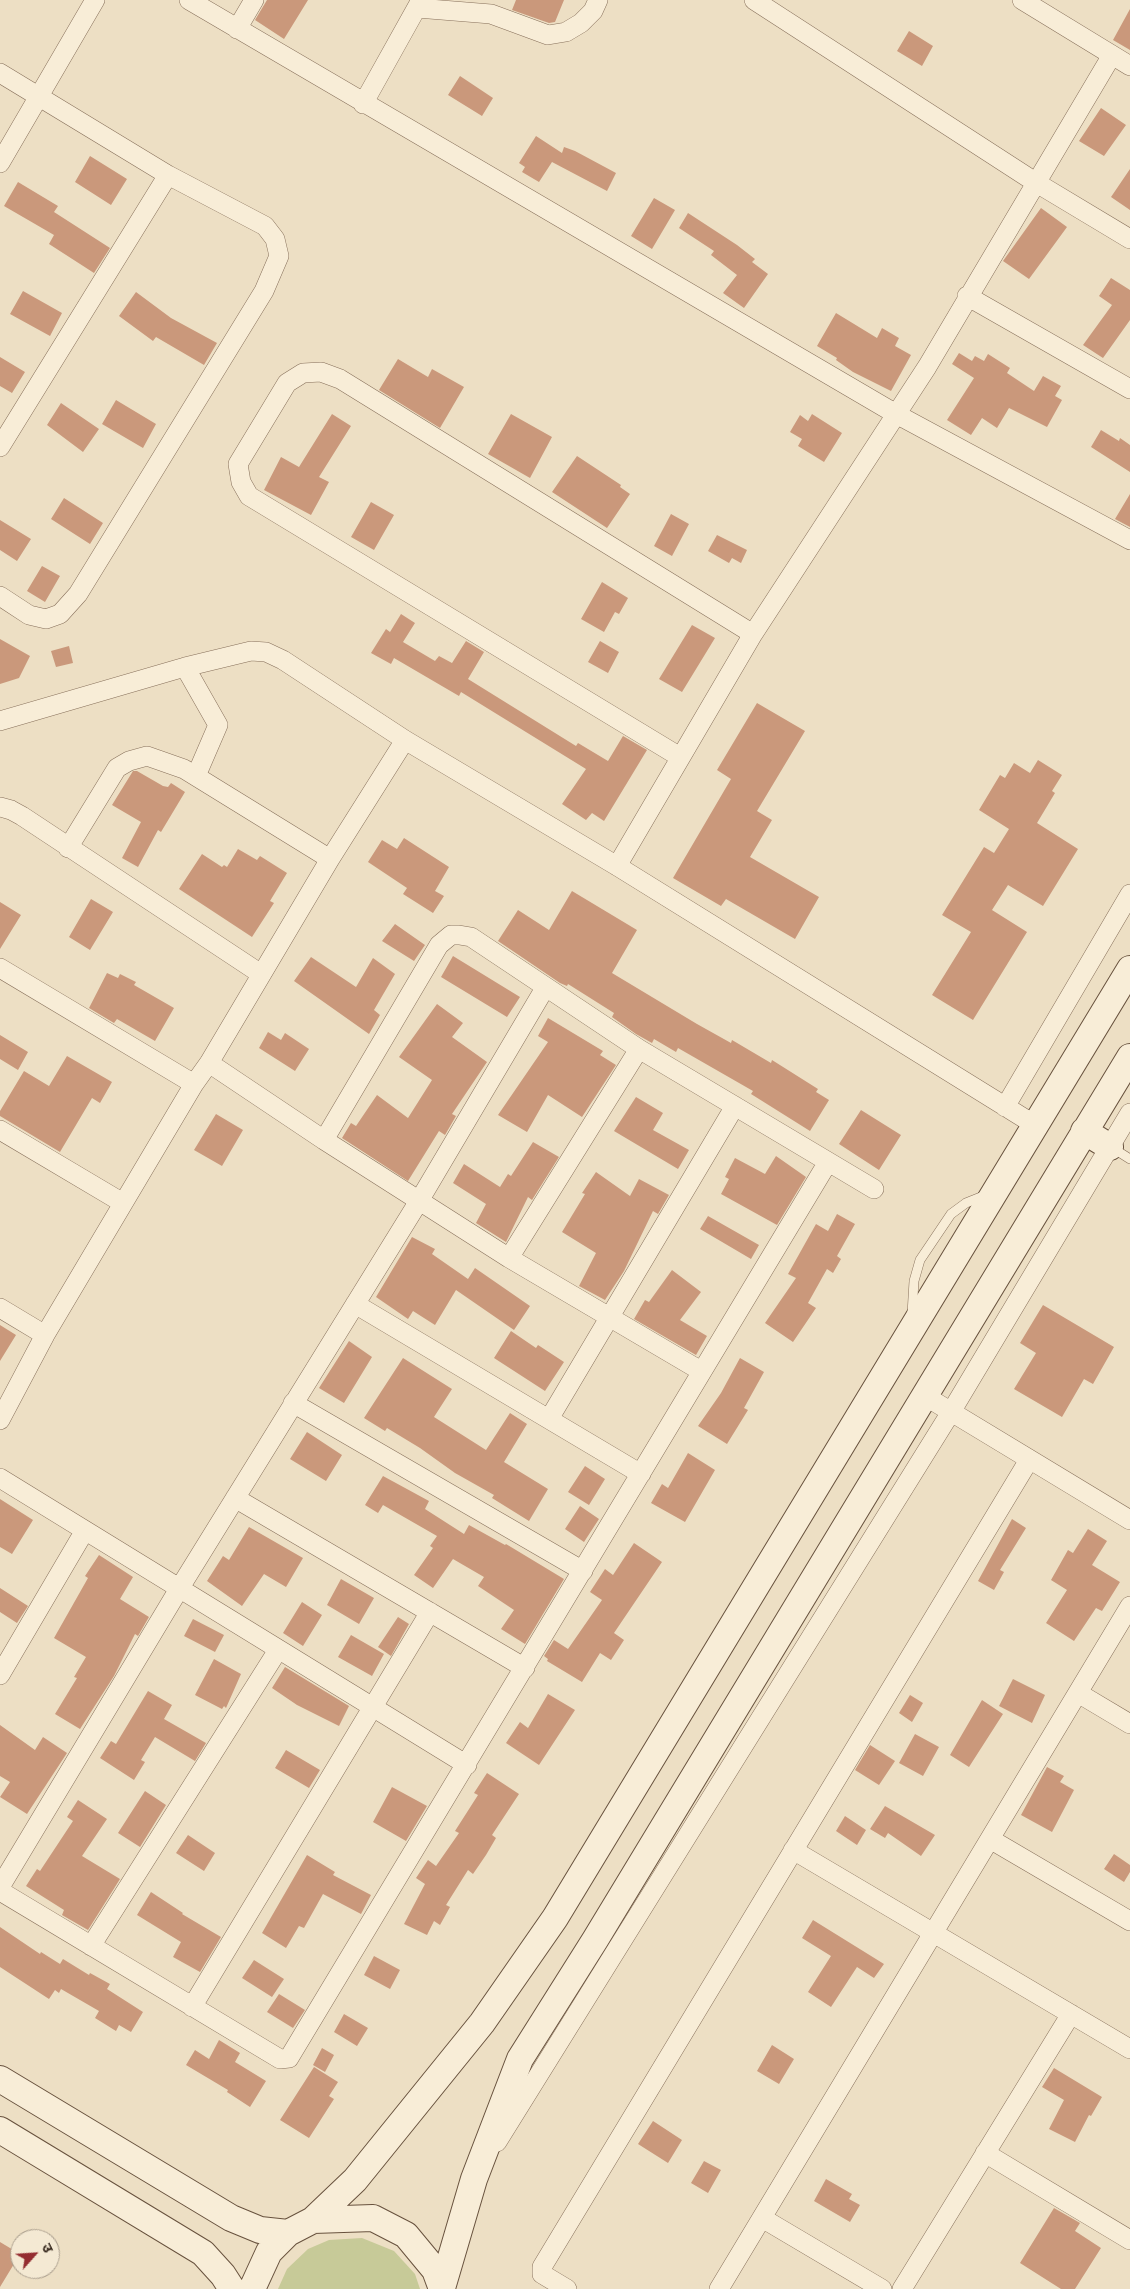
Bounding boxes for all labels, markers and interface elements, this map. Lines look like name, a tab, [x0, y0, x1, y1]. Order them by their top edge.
north arrow	[10, 2229, 60, 2279]
text: उ	[38, 2240, 57, 2255]

